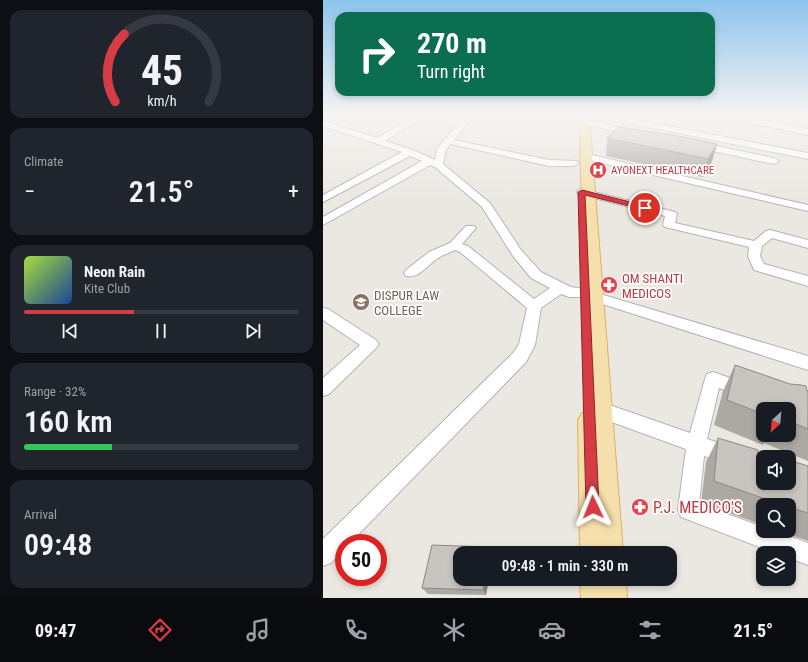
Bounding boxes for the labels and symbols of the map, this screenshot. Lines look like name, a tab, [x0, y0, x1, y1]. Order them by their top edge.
hospital icon: AYONEXT HEALTHCARE	[588, 160, 608, 180]
place label: AYONEXT HEALTHCARE	[611, 164, 715, 177]
pin	[628, 191, 662, 225]
place label: OM SHANTI MEDICOS	[622, 271, 683, 301]
pharmacy icon: OM SHANTI MEDICOS	[599, 275, 619, 295]
place label: DISPUR LAW COLLEGE	[374, 288, 439, 318]
school or university icon: DISPUR LAW COLLEGE	[351, 292, 371, 312]
north arrow	[756, 402, 796, 442]
position arrow	[572, 486, 614, 528]
pharmacy icon: P.J. MEDICO'S	[630, 497, 650, 517]
place label: P.J. MEDICO'S	[653, 498, 742, 517]
speed limit sign: 50	[335, 534, 387, 586]

